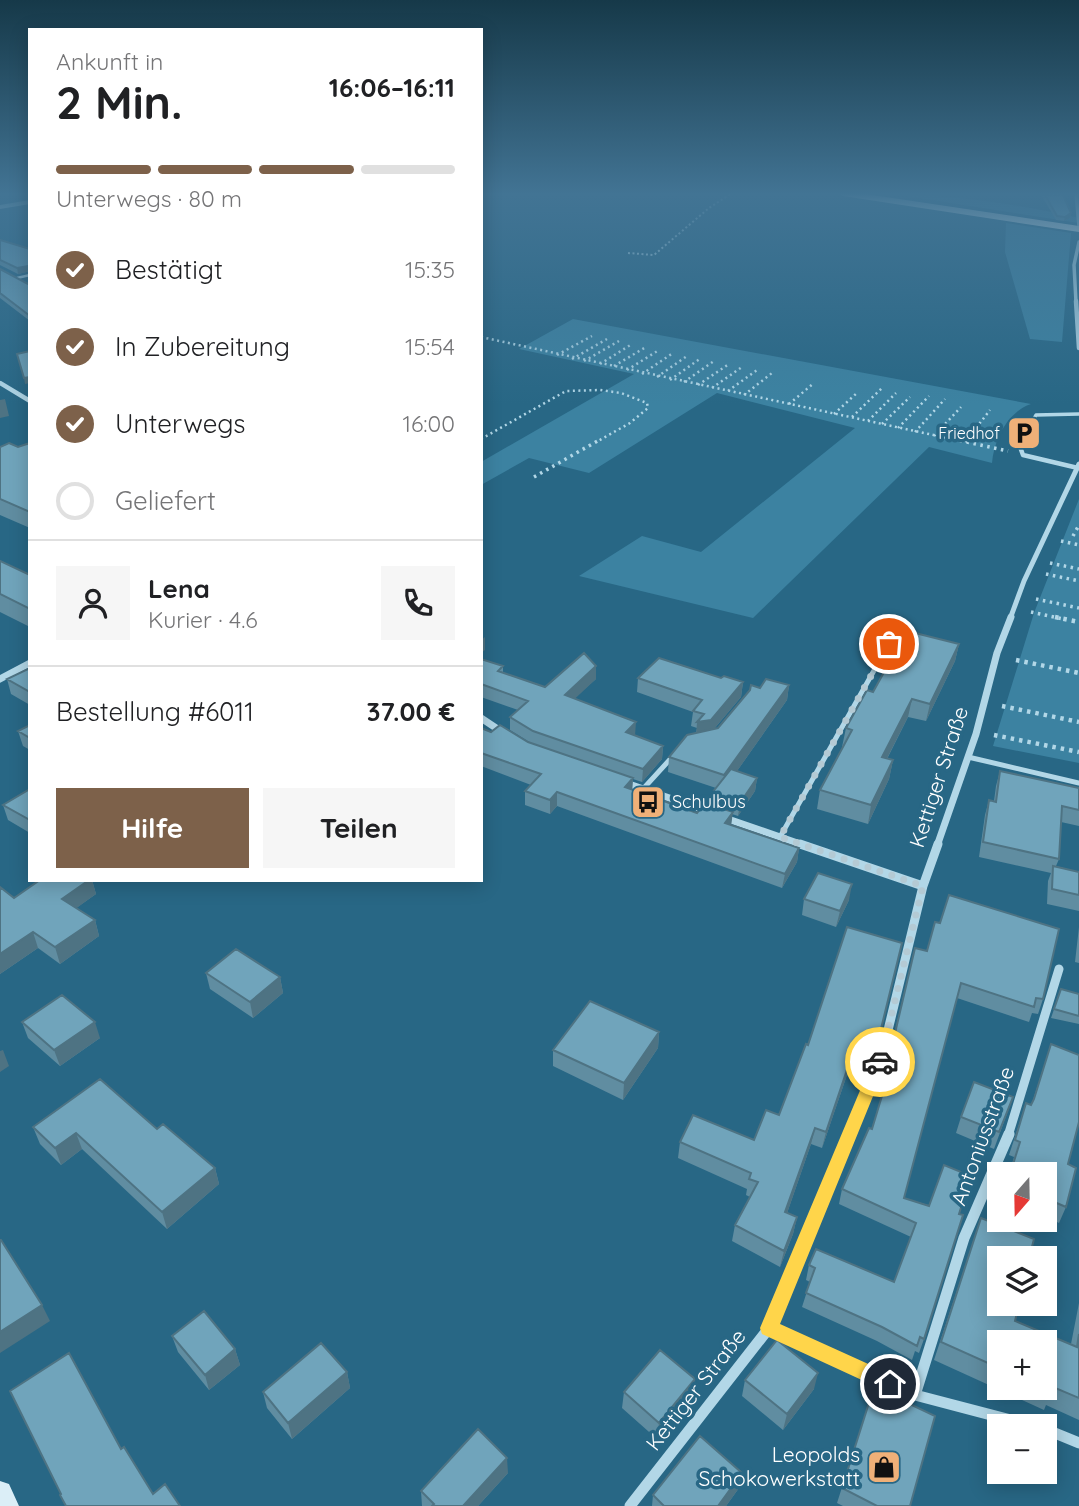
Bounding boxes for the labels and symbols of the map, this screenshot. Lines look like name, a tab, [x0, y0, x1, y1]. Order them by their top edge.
parking icon: Friedhof	[1005, 414, 1043, 452]
place label: Friedhof	[938, 423, 1000, 443]
pin	[859, 614, 919, 674]
street label: Kettiger Straße	[903, 703, 973, 851]
bus stop icon: Schulbus	[629, 783, 667, 821]
place label: Schulbus	[672, 790, 746, 813]
courier	[845, 1027, 915, 1097]
street label: Antoniusstraße	[945, 1063, 1019, 1209]
north arrow	[987, 1162, 1057, 1232]
street label: Kettiger Straße	[640, 1324, 751, 1455]
pin	[860, 1354, 920, 1414]
place label: Leopolds Schokowerkstatt	[698, 1441, 860, 1491]
shop icon: Leopolds Schokowerkstatt	[865, 1448, 903, 1486]

